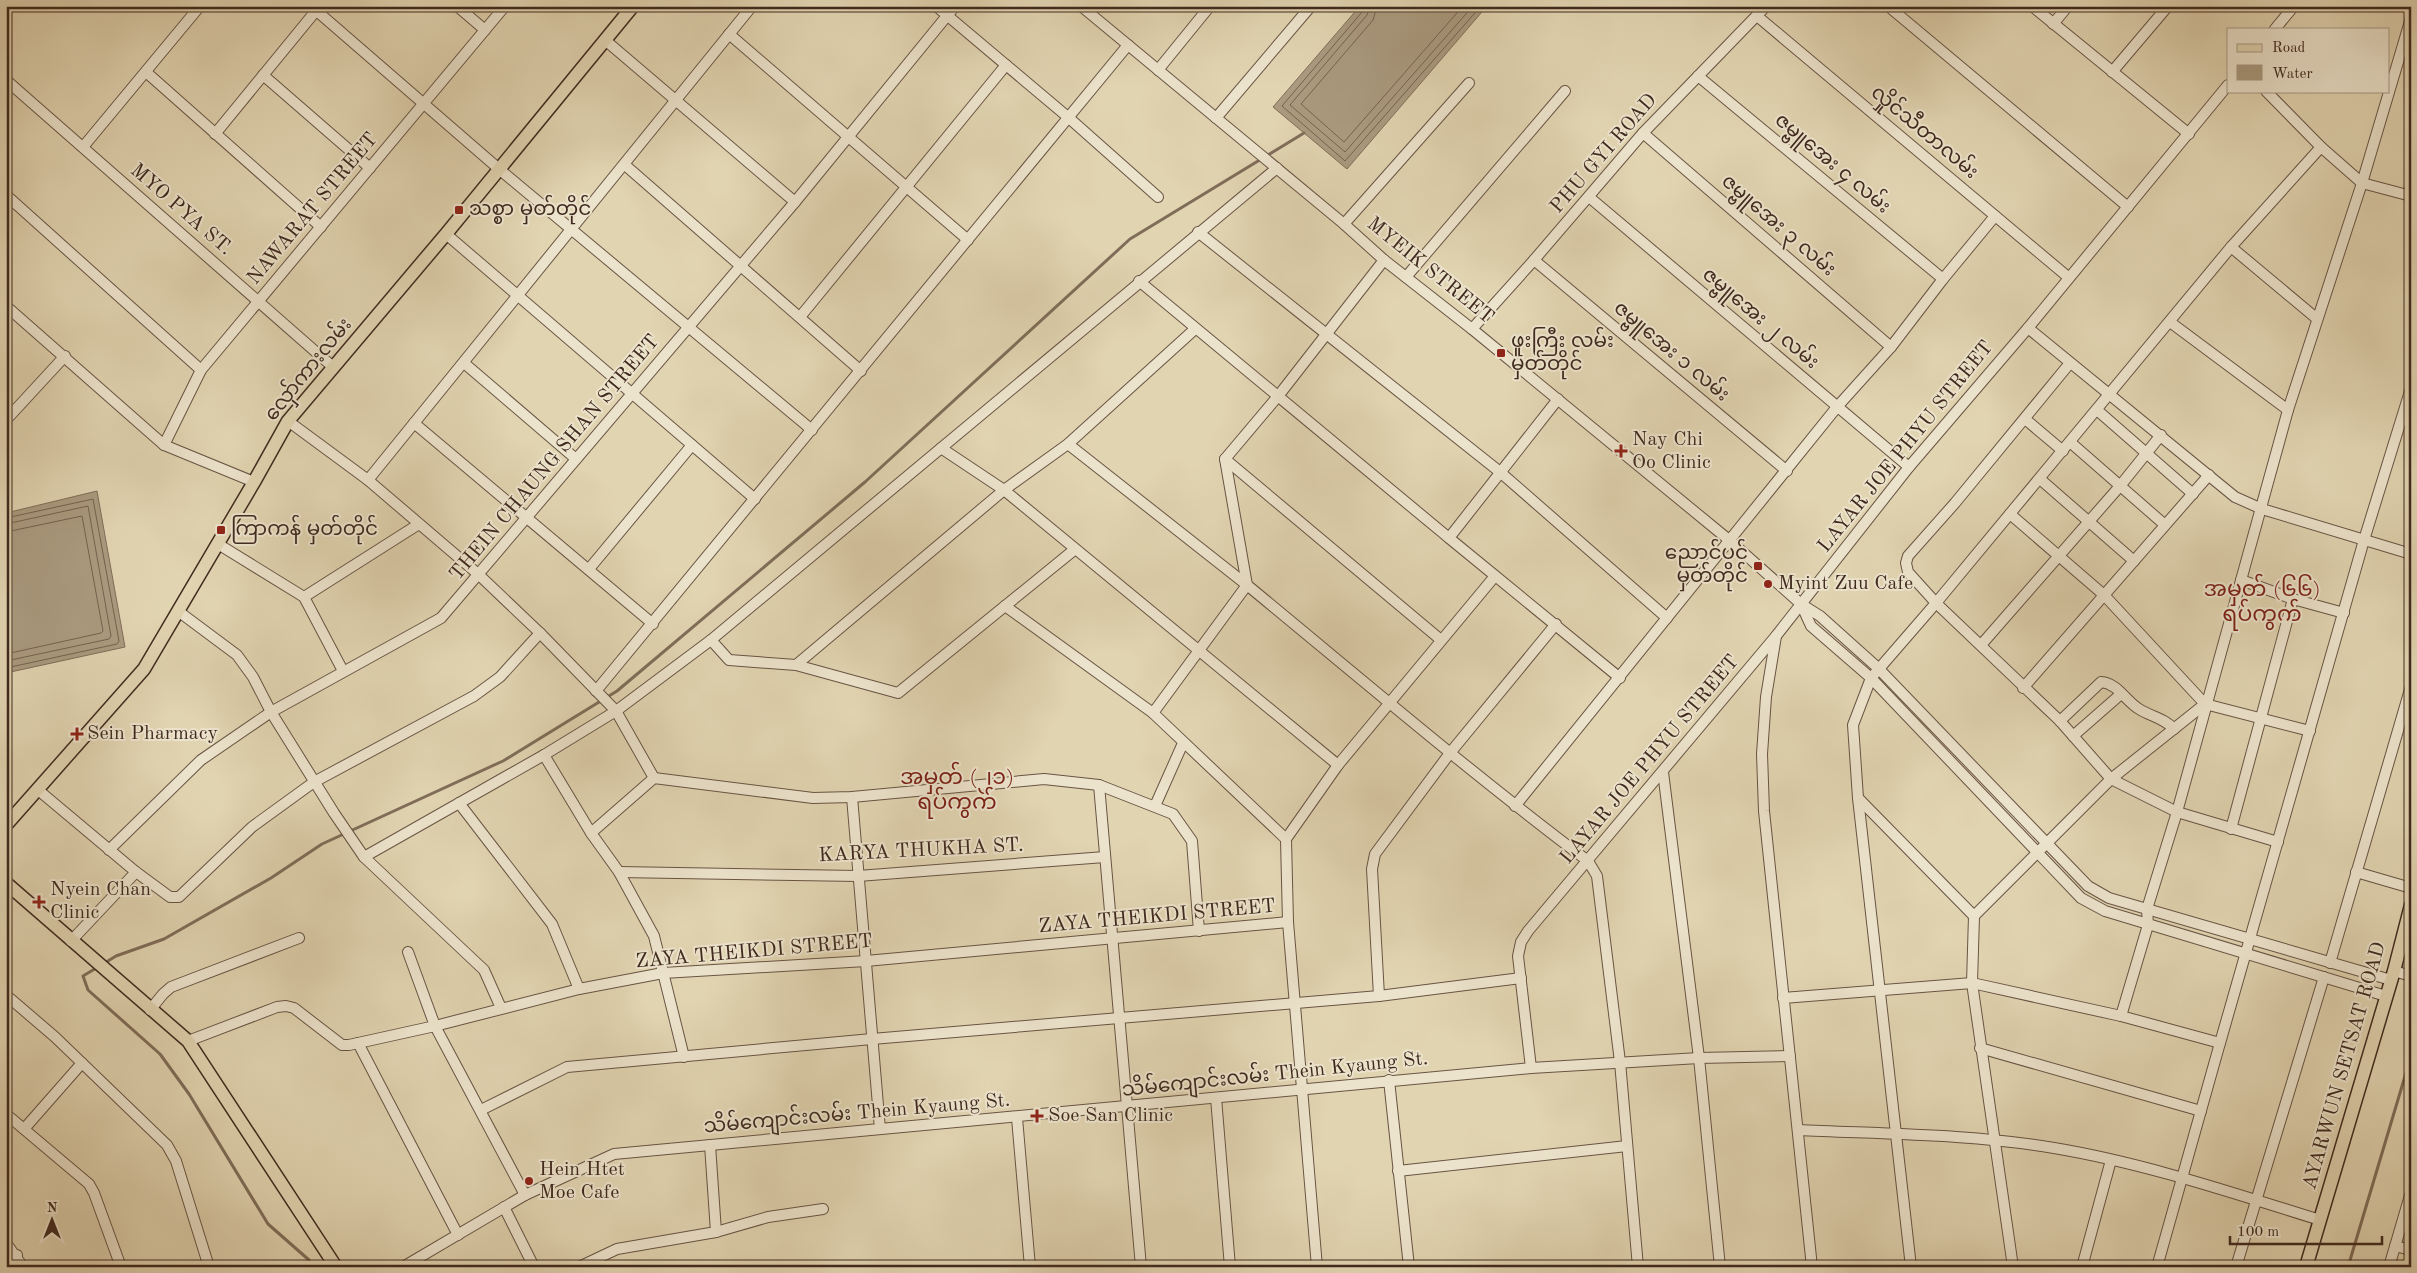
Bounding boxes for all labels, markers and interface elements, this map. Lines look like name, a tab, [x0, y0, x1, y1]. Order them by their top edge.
legend	[2227, 28, 2390, 92]
text: Road	[2272, 41, 2306, 56]
text: Water	[2272, 67, 2313, 82]
street label: လှိုင်သီတာလမ်း	[1864, 78, 1985, 186]
street label: PHU GYI ROAD	[1547, 90, 1661, 218]
street label: ဇမ္ဗူအေး ၄ လမ်း	[1768, 106, 1897, 221]
street label: NAWARAT STREET	[244, 129, 382, 289]
street label: MYO PYA ST.	[126, 161, 236, 259]
street label: ဇမ္ဗူအေး ၃ လမ်း	[1714, 167, 1843, 284]
place label: သစ္စာ မှတ်တိုင်	[469, 194, 591, 225]
marker: သစ္စာ မှတ်တိုင်	[453, 204, 465, 216]
street label: MYEIK STREET	[1363, 214, 1497, 328]
street label: ဇမ္ဗူအေး ၂ လမ်း	[1695, 260, 1826, 377]
street label: ဇမ္ဗူအေး ၁ လမ်း	[1607, 294, 1736, 409]
street label: လှော်ကားလမ်း	[257, 311, 360, 428]
place label: ဖူးကြီး လမ်း မှတ်တိုင်	[1511, 326, 1614, 380]
street label: THEIN CHAUNG SHAN STREET	[446, 331, 664, 585]
street label: LAYAR JOE PHYU STREET	[1815, 337, 1997, 557]
marker: ဖူးကြီး လမ်း မှတ်တိုင်	[1495, 347, 1507, 359]
place label: Nay Chi Oo Clinic	[1632, 430, 1711, 473]
marker: Nay Chi Oo Clinic	[1614, 444, 1628, 458]
place label: ကြာကန် မှတ်တိုင်	[231, 514, 378, 545]
marker: ကြာကန် မှတ်တိုင်	[215, 524, 227, 536]
place label: ညောင်ပင် မှတ်တိုင်	[1665, 538, 1748, 592]
marker: ညောင်ပင် မှတ်တိုင်	[1752, 560, 1764, 572]
district label: အမှတ် (၆၆) ရပ်ကွက်	[2203, 573, 2321, 631]
place label: Myint Zuu Cafe	[1778, 574, 1913, 594]
marker: Myint Zuu Cafe	[1762, 578, 1774, 590]
street label: LAYAR JOE PHYU STREET	[1557, 652, 1743, 868]
place label: Sein Pharmacy	[87, 724, 218, 744]
marker: Sein Pharmacy	[71, 728, 83, 740]
district label: အမှတ် (၂၁) ရပ်ကွက်	[900, 761, 1014, 819]
street label: KARYA THUKHA ST.	[818, 836, 1024, 866]
place label: Nyein Chan Clinic	[50, 880, 151, 923]
marker: Nyein Chan Clinic	[32, 895, 46, 909]
street label: ZAYA THEIKDI STREET	[1038, 897, 1276, 937]
street label: ZAYA THEIKDI STREET	[635, 932, 873, 972]
street label: AYARWUN SETSAT ROAD	[2300, 940, 2390, 1192]
street label: သိမ်ကျောင်းလမ်း Thein Kyaung St.	[1120, 1043, 1429, 1105]
street label: သိမ်ကျောင်းလမ်း Thein Kyaung St.	[702, 1085, 1011, 1141]
place label: Soe San Clinic	[1048, 1106, 1173, 1126]
marker: Soe San Clinic	[1030, 1109, 1044, 1123]
place label: Hein Htet Moe Cafe	[539, 1160, 625, 1203]
marker: Hein Htet Moe Cafe	[523, 1175, 535, 1187]
north arrow	[28, 1196, 78, 1246]
text: N	[47, 1201, 58, 1215]
scale bar	[2230, 1213, 2382, 1245]
text: 100 m	[2237, 1225, 2279, 1240]

